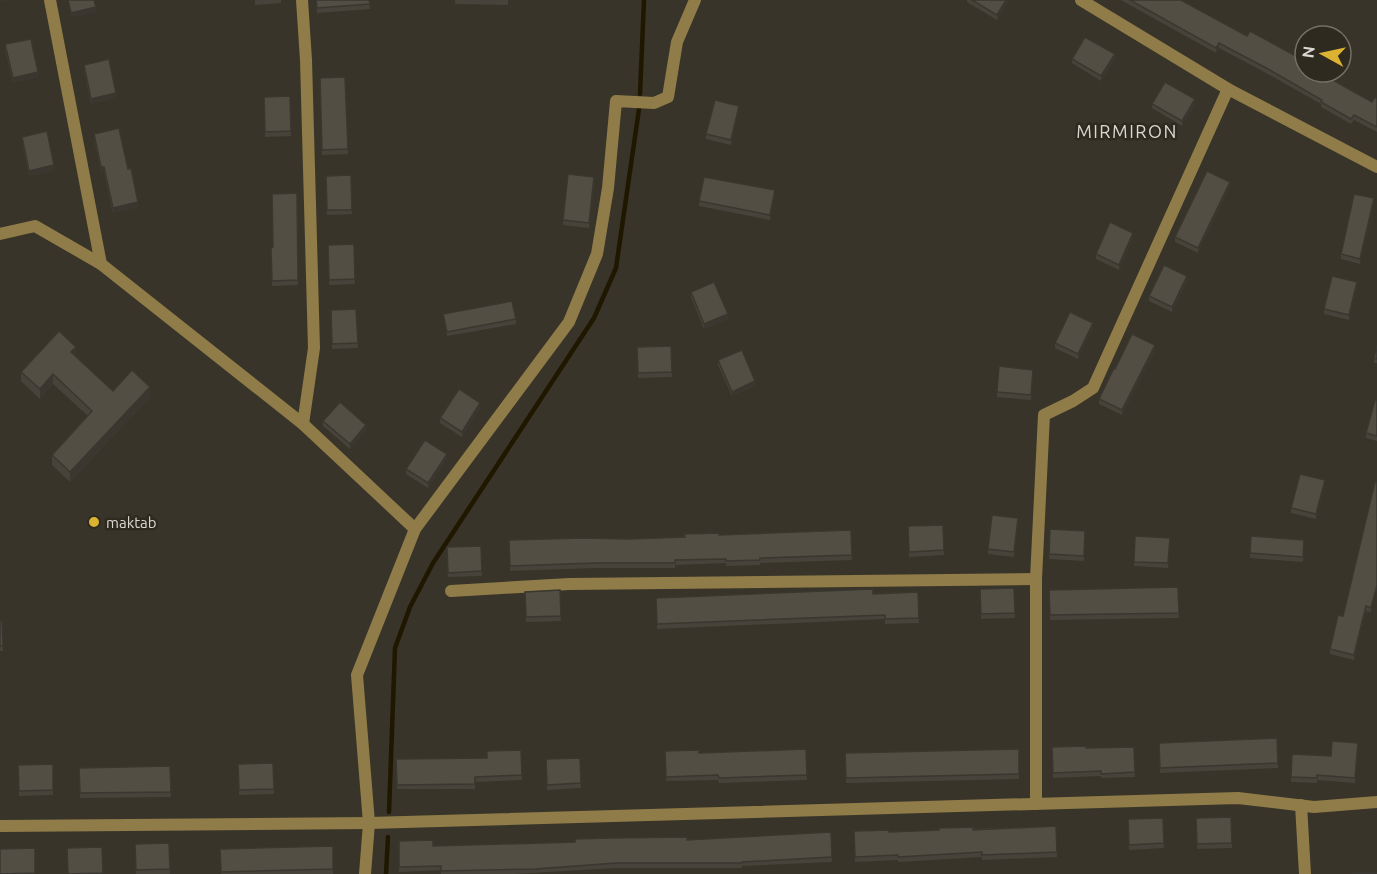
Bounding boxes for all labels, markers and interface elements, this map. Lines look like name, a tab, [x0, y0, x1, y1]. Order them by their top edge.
north arrow	[1293, 24, 1353, 84]
text: N	[1298, 45, 1318, 59]
district label: MIRMIRON	[1076, 121, 1178, 141]
place label: maktab	[106, 514, 157, 531]
marker: maktab	[87, 515, 101, 529]

